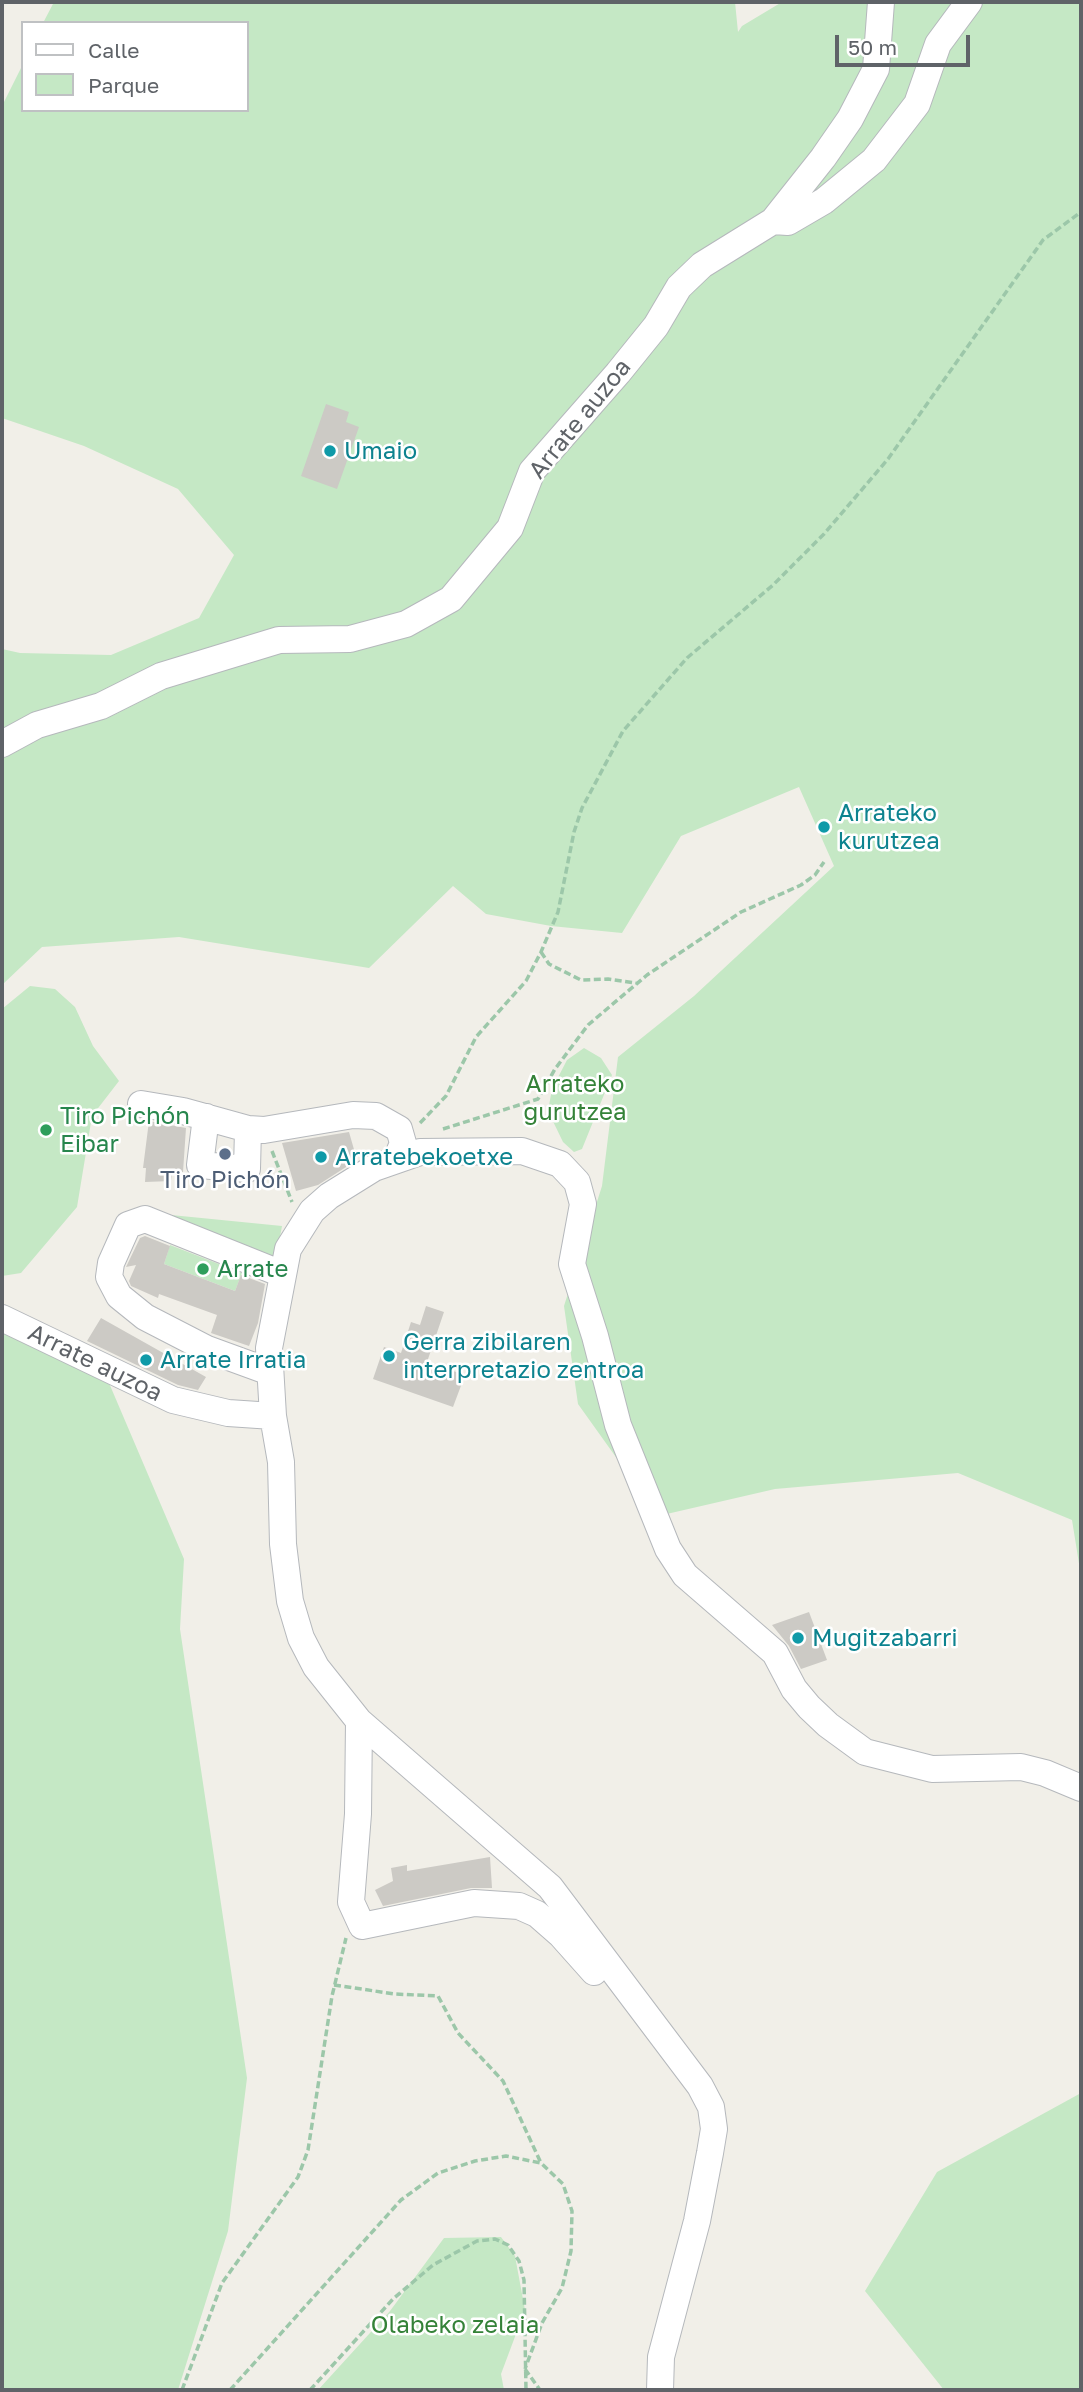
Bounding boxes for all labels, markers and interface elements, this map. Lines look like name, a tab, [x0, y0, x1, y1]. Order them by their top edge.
legend	[21, 21, 248, 112]
scale bar	[838, 21, 973, 65]
text: 50 m	[848, 34, 897, 60]
text: Calle	[88, 37, 140, 63]
text: Parque	[88, 72, 159, 98]
street label: Arrate auzoa	[523, 353, 637, 485]
place label: Umaio	[344, 437, 417, 465]
marker: Umaio	[322, 443, 338, 459]
place label: Arrateko kurutzea	[838, 799, 940, 855]
marker: Arrateko kurutzea	[816, 819, 832, 835]
park label: Arrateko gurutzea	[524, 1070, 626, 1126]
place label: Tiro Pichón Eibar	[60, 1102, 190, 1158]
marker: Tiro Pichón Eibar	[38, 1122, 54, 1138]
place label: Arratebekoetxe	[335, 1143, 513, 1171]
marker: Tiro Pichón	[217, 1146, 233, 1162]
marker: Arratebekoetxe	[313, 1149, 329, 1165]
place label: Tiro Pichón	[160, 1166, 290, 1194]
place label: Arrate	[217, 1255, 288, 1283]
marker: Arrate	[195, 1261, 211, 1277]
street label: Arrate auzoa	[23, 1318, 167, 1408]
place label: Gerra zibilaren interpretazio zentroa	[403, 1328, 644, 1384]
place label: Arrate Irratia	[160, 1346, 306, 1374]
marker: Gerra zibilaren interpretazio zentroa	[381, 1348, 397, 1364]
marker: Arrate Irratia	[138, 1352, 154, 1368]
place label: Mugitzabarri	[812, 1624, 958, 1652]
marker: Mugitzabarri	[790, 1630, 806, 1646]
park label: Olabeko zelaia	[371, 2311, 539, 2339]

